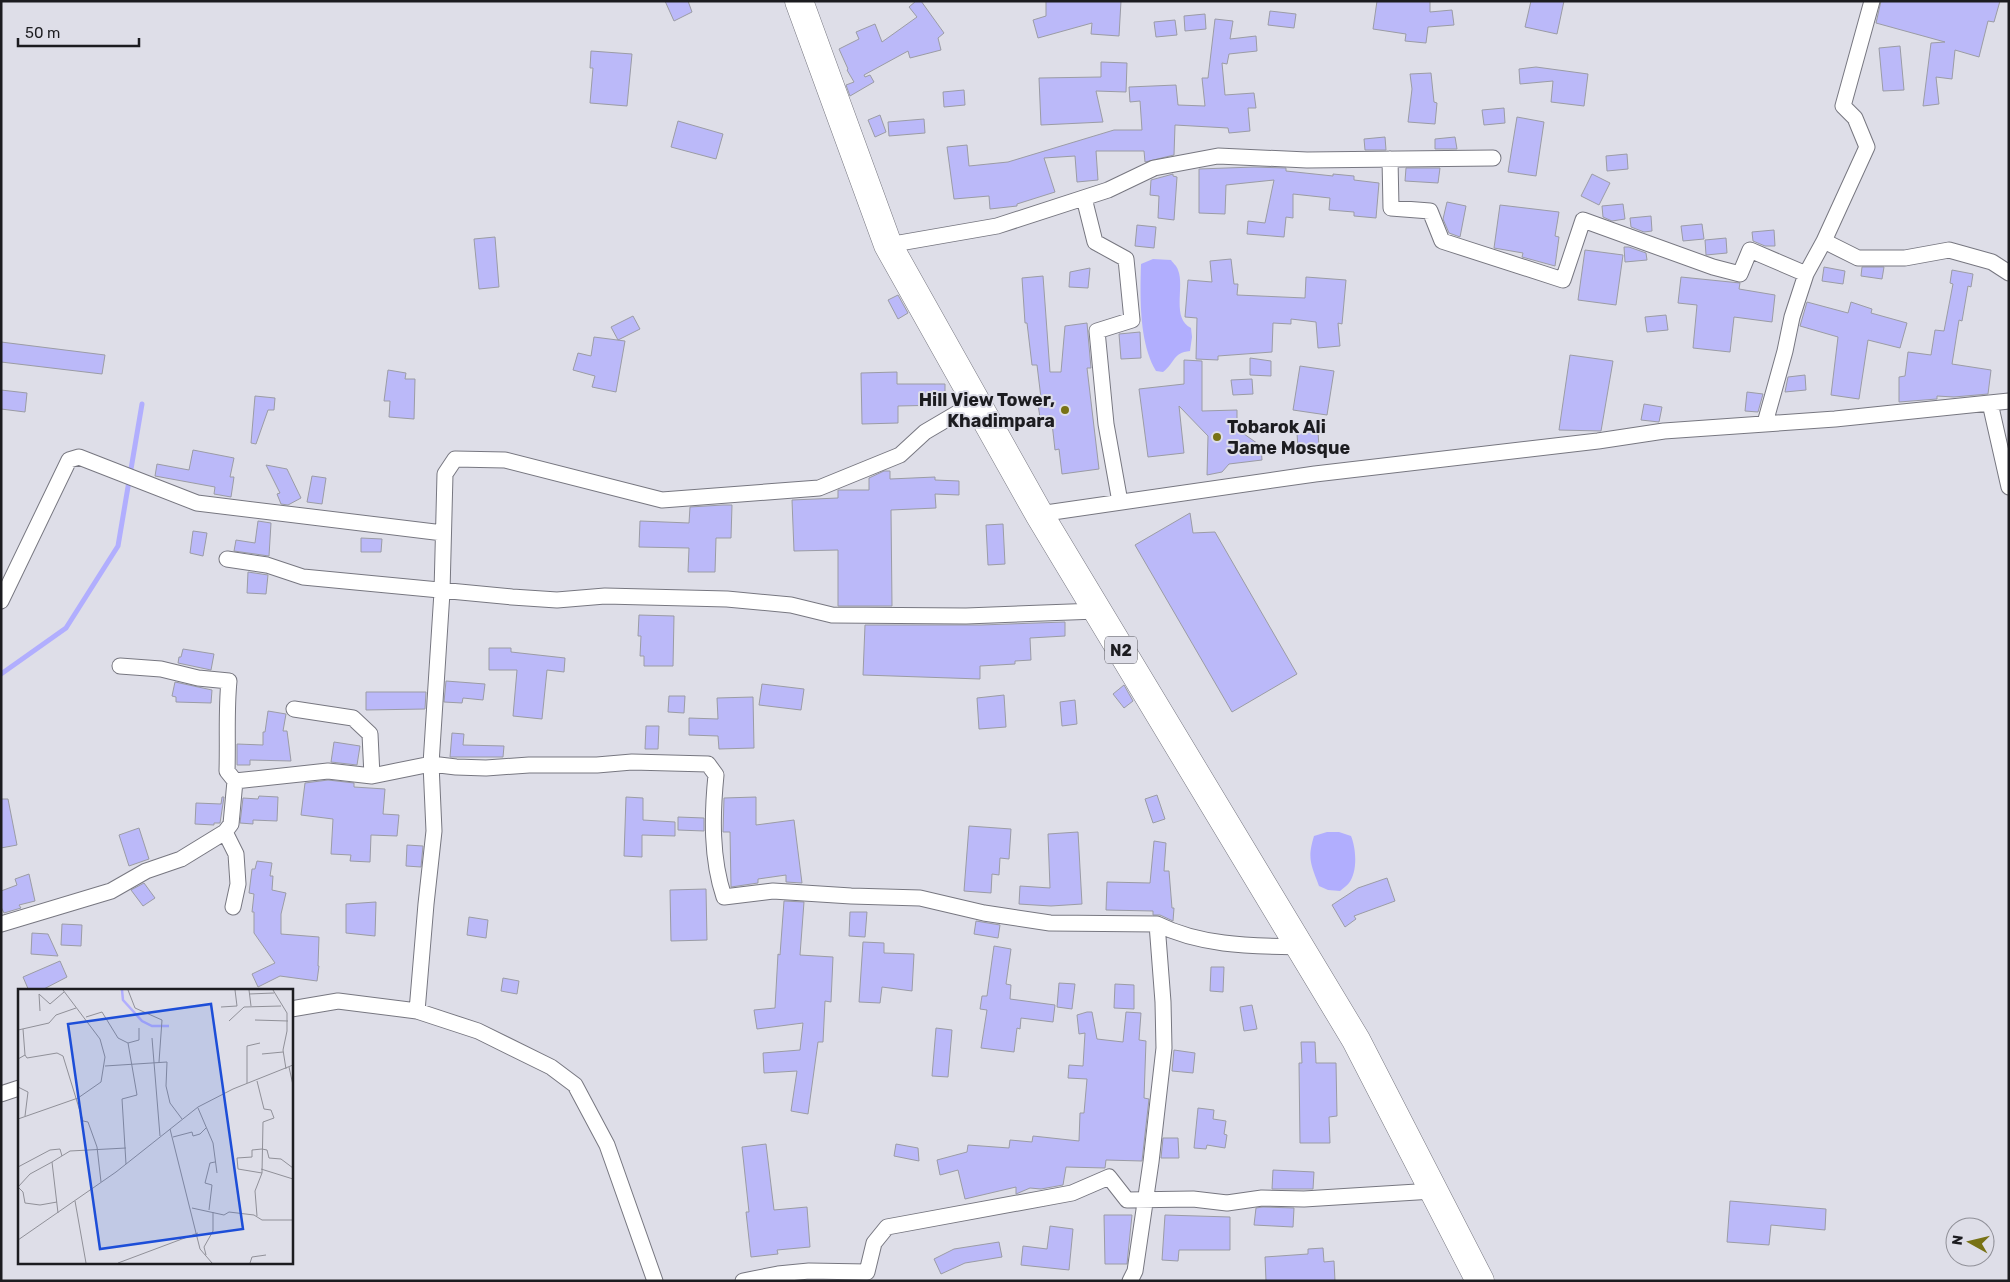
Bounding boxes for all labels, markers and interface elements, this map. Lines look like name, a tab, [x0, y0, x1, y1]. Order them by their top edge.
scale bar	[18, 15, 139, 47]
text: 50 m	[25, 24, 60, 42]
place label: Hill View Tower, Khadimpara	[919, 389, 1055, 432]
marker: Hill View Tower, Khadimpara	[1059, 404, 1071, 416]
place label: Tobarok Ali Jame Mosque	[1227, 416, 1350, 459]
marker: Tobarok Ali Jame Mosque	[1211, 431, 1223, 443]
road number: N2	[1105, 636, 1137, 664]
inset map	[18, 989, 292, 1264]
north arrow	[1945, 1217, 1995, 1267]
text: N	[1949, 1234, 1967, 1246]

